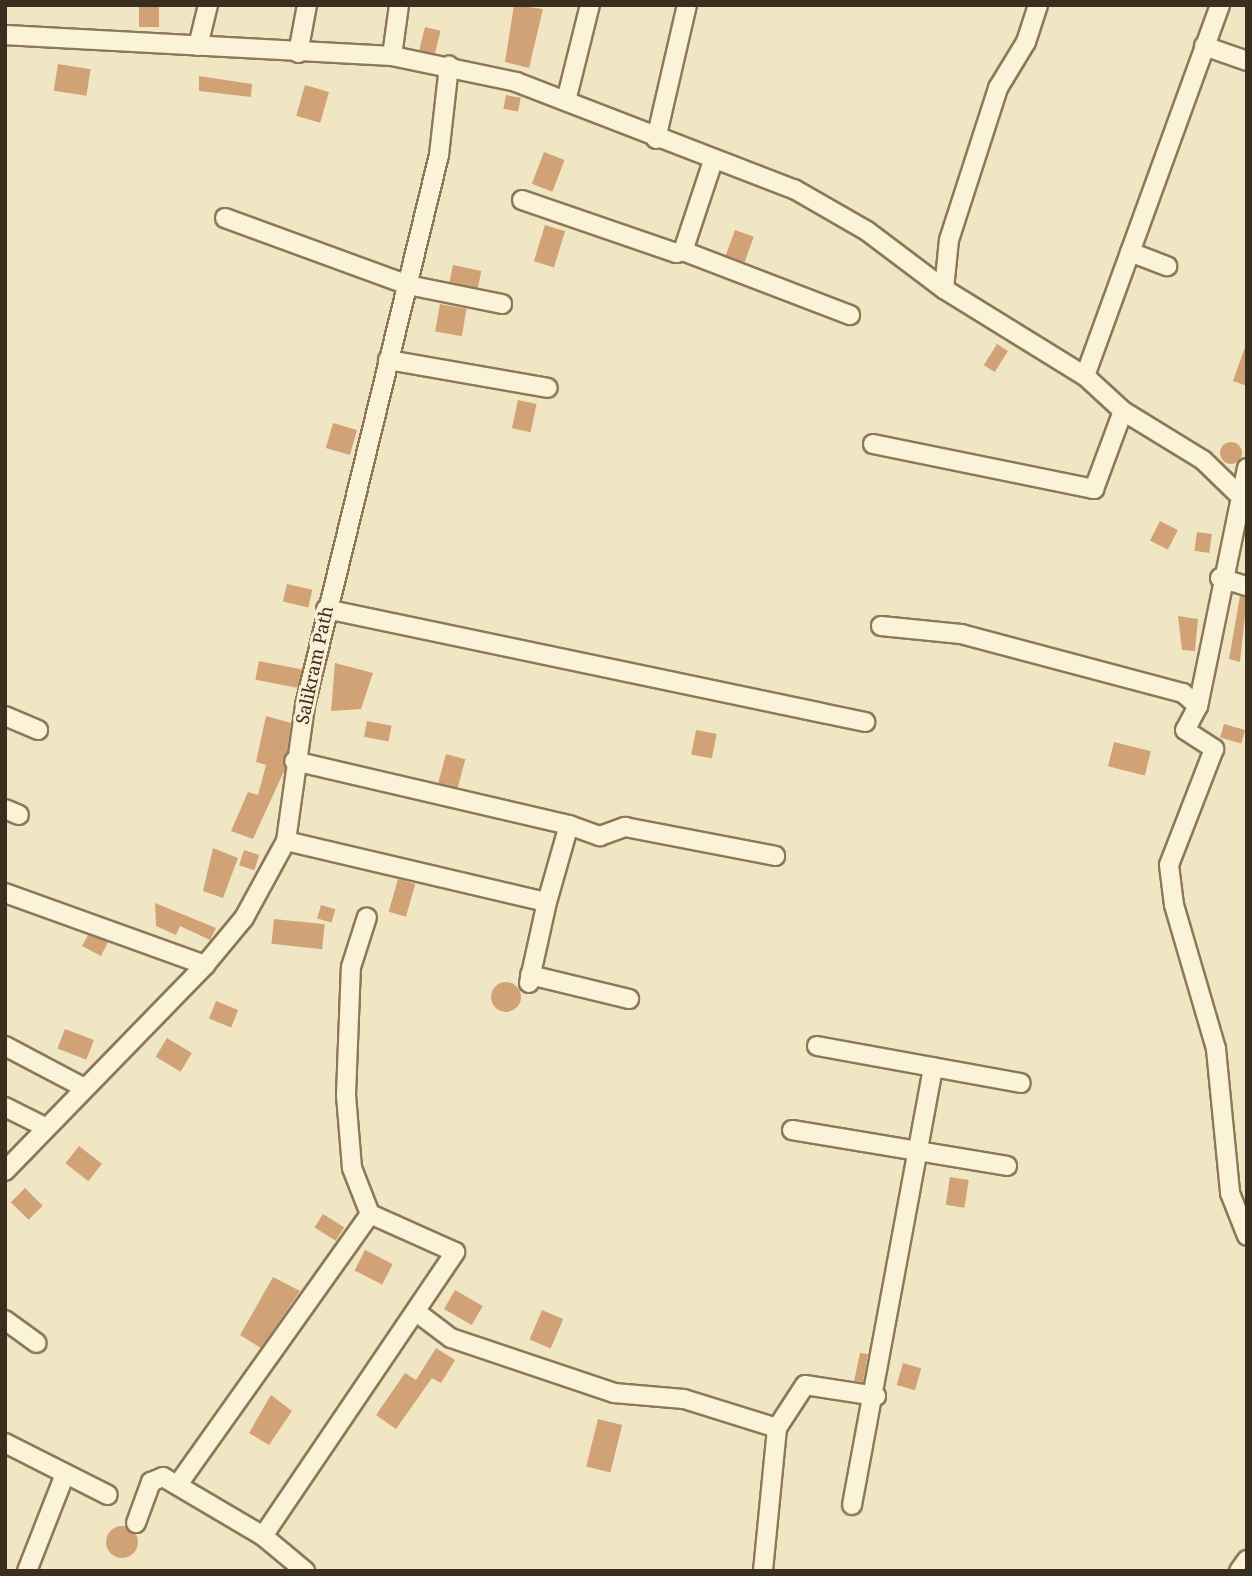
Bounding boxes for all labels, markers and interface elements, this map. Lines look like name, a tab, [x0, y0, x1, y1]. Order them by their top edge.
street label: Salikram Path	[291, 604, 337, 726]

